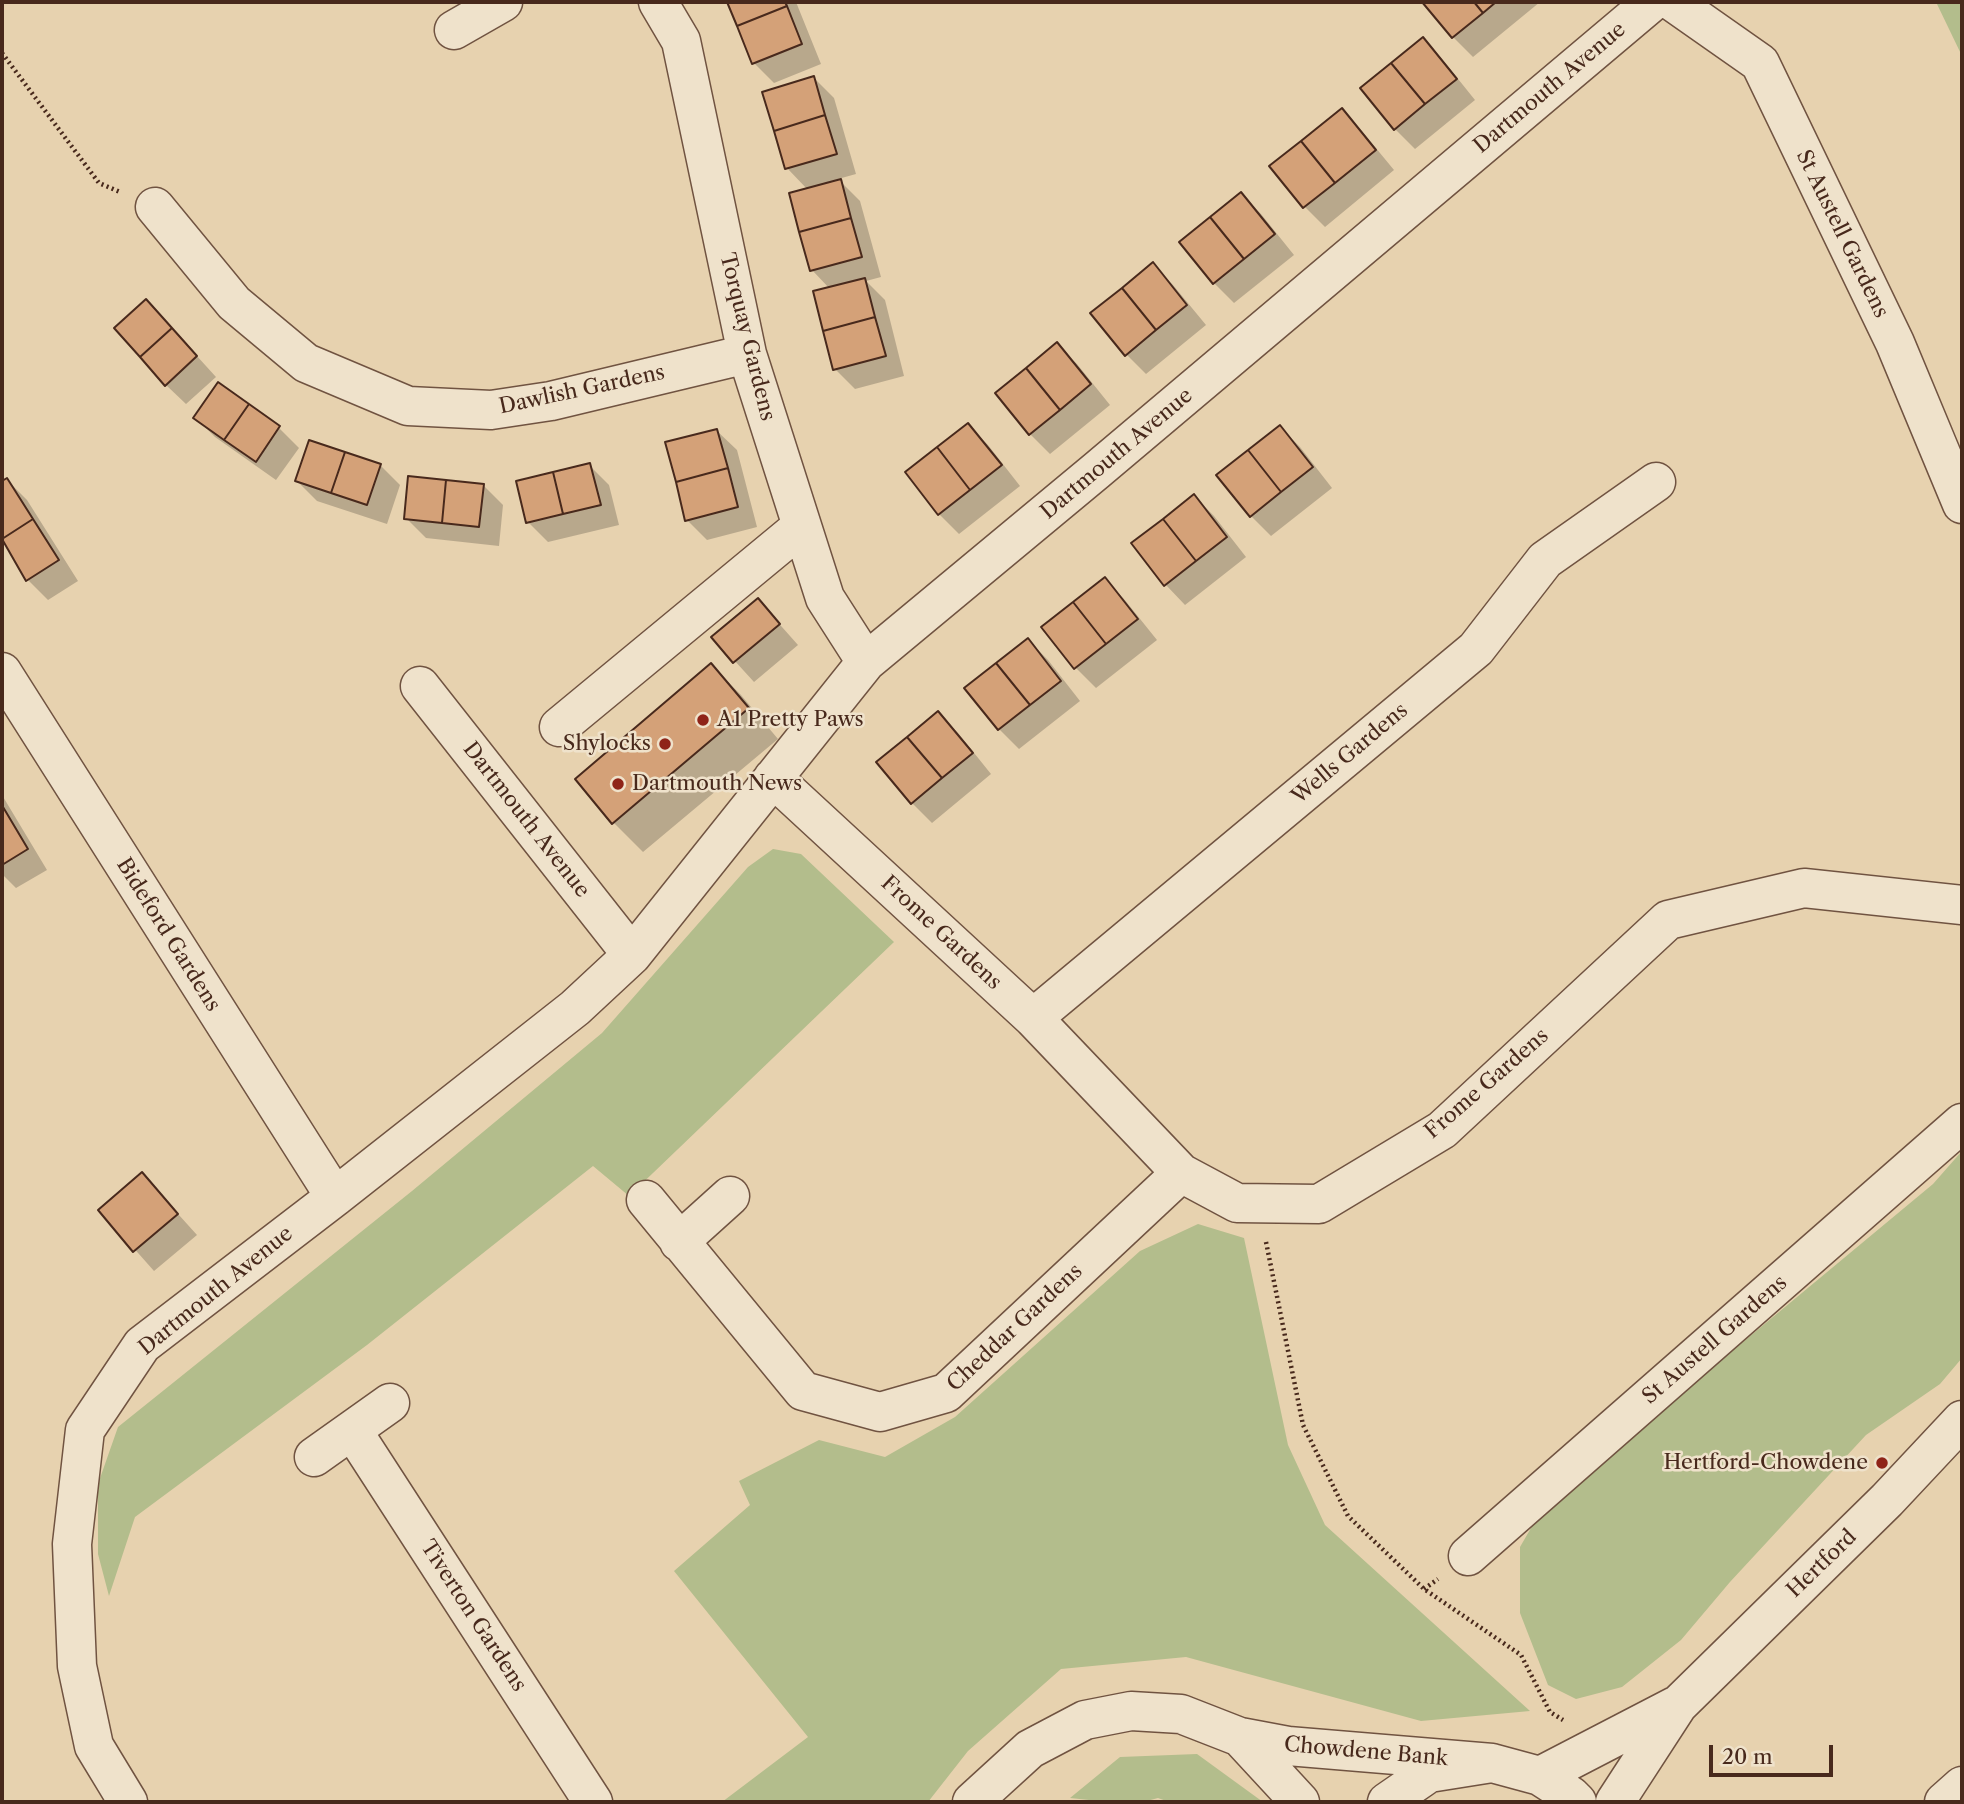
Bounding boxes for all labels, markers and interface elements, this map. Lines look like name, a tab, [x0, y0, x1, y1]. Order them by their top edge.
street label: Dartmouth Avenue	[1469, 17, 1631, 159]
street label: St Austell Gardens	[1790, 146, 1894, 322]
street label: Torquay Gardens	[714, 251, 780, 423]
street label: Dawlish Gardens	[497, 360, 667, 420]
street label: Dartmouth Avenue	[1036, 383, 1198, 525]
street label: Wells Gardens	[1287, 698, 1413, 810]
place label: A1 Pretty Paws	[717, 707, 864, 733]
marker: A1 Pretty Paws	[695, 712, 711, 728]
place label: Shylocks	[563, 731, 651, 757]
marker: Shylocks	[657, 736, 673, 752]
street label: Dartmouth Avenue	[457, 737, 595, 903]
place label: Dartmouth News	[632, 771, 802, 797]
marker: Dartmouth News	[610, 776, 626, 792]
street label: Bideford Gardens	[111, 854, 225, 1016]
street label: Frome Gardens	[876, 871, 1006, 995]
street label: Frome Gardens	[1420, 1024, 1554, 1144]
street label: Dartmouth Avenue	[134, 1221, 298, 1361]
street label: Cheddar Gardens	[942, 1259, 1088, 1397]
street label: St Austell Gardens	[1638, 1270, 1792, 1410]
place label: Hertford-Chowdene	[1663, 1450, 1868, 1476]
marker: Hertford-Chowdene	[1874, 1455, 1890, 1471]
street label: Hertford	[1782, 1525, 1862, 1603]
street label: Tiverton Gardens	[415, 1536, 531, 1696]
scale bar	[1712, 1730, 1836, 1774]
street label: Chowdene Bank	[1283, 1732, 1449, 1772]
text: 20 m	[1722, 1744, 1773, 1769]

